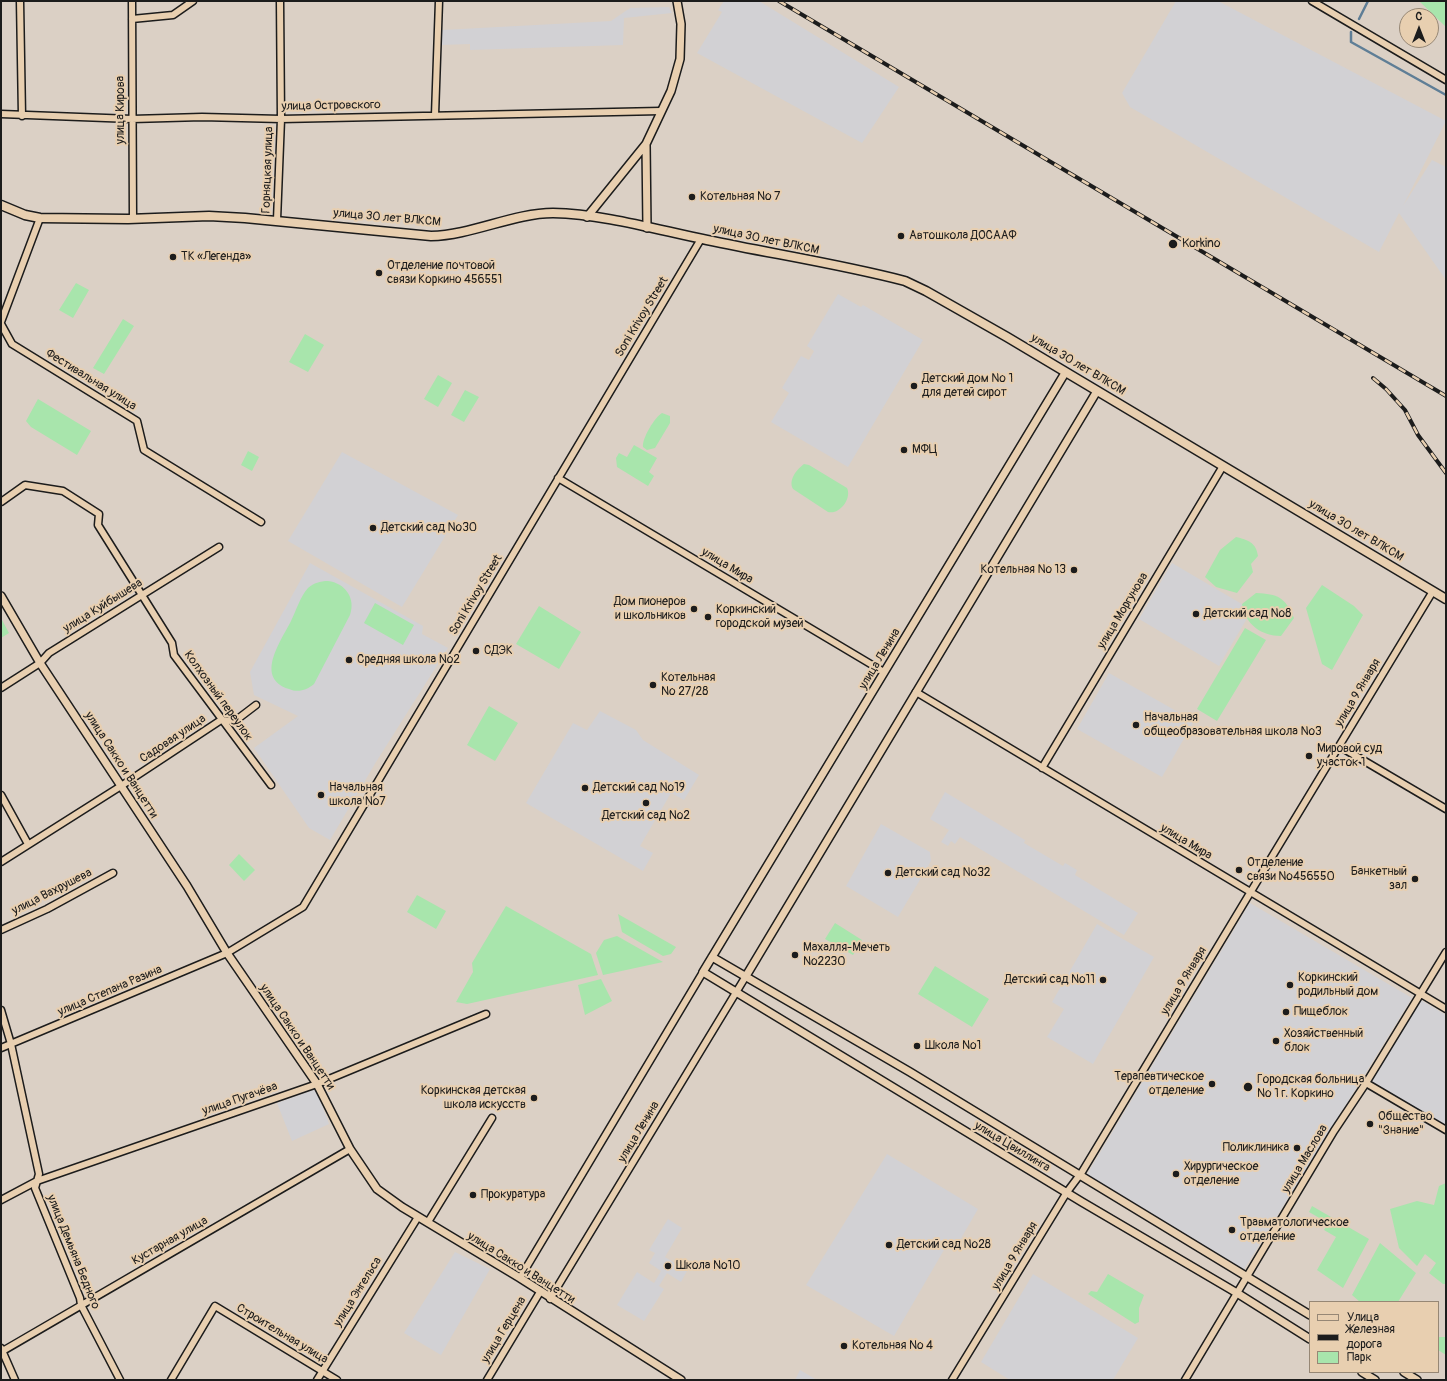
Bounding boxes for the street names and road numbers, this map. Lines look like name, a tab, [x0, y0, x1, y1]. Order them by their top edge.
street label: улица Кирова	[114, 76, 128, 144]
street label: улица Островского	[281, 98, 381, 114]
street label: Горняцкая улица	[259, 126, 277, 214]
street label: улица 30 лет ВЛКСМ	[333, 206, 441, 230]
street label: улица 30 лет ВЛКСМ	[712, 222, 820, 258]
street label: Soni Krivoy Street	[612, 274, 672, 360]
street label: улица 30 лет ВЛКСМ	[1028, 331, 1128, 399]
street label: Фестивальная улица	[43, 346, 139, 414]
street label: улица 30 лет ВЛКСМ	[1306, 497, 1406, 565]
street label: улица Мира	[699, 545, 755, 587]
street label: Soni Krivoy Street	[446, 552, 506, 638]
street label: улица Моргунова	[1095, 570, 1151, 652]
street label: улица Куйбышева	[61, 576, 145, 636]
street label: улица Ленина	[856, 626, 904, 692]
street label: Колхозный переулок	[181, 648, 255, 744]
street label: улица 9 Января	[1332, 656, 1384, 730]
street label: улица Сакко и Ванцетти	[81, 709, 161, 821]
street label: Садовая улица	[137, 712, 209, 766]
street label: улица Мира	[1158, 821, 1214, 863]
street label: улица Вахрушева	[10, 866, 94, 918]
street label: улица 9 Января	[1158, 944, 1210, 1018]
street label: улица Степана Разина	[56, 963, 164, 1019]
street label: улица Сакко и Ванцетти	[256, 982, 338, 1092]
street label: улица Пугачёва	[201, 1079, 279, 1119]
street label: улица Ленина	[615, 1099, 663, 1165]
street label: улица Цвиллинга	[971, 1119, 1053, 1175]
street label: улица Маслова	[1279, 1122, 1331, 1196]
street label: улица Демьяна Бедного	[43, 1193, 103, 1311]
street label: Кустарная улица	[130, 1214, 210, 1268]
street label: улица 9 Января	[989, 1219, 1041, 1293]
street label: улица Сакко и Ванцетти	[465, 1229, 577, 1307]
street label: улица Энгельса	[331, 1255, 385, 1329]
street label: улица Герцена	[479, 1294, 529, 1366]
street label: Строительная улица	[234, 1301, 330, 1367]

